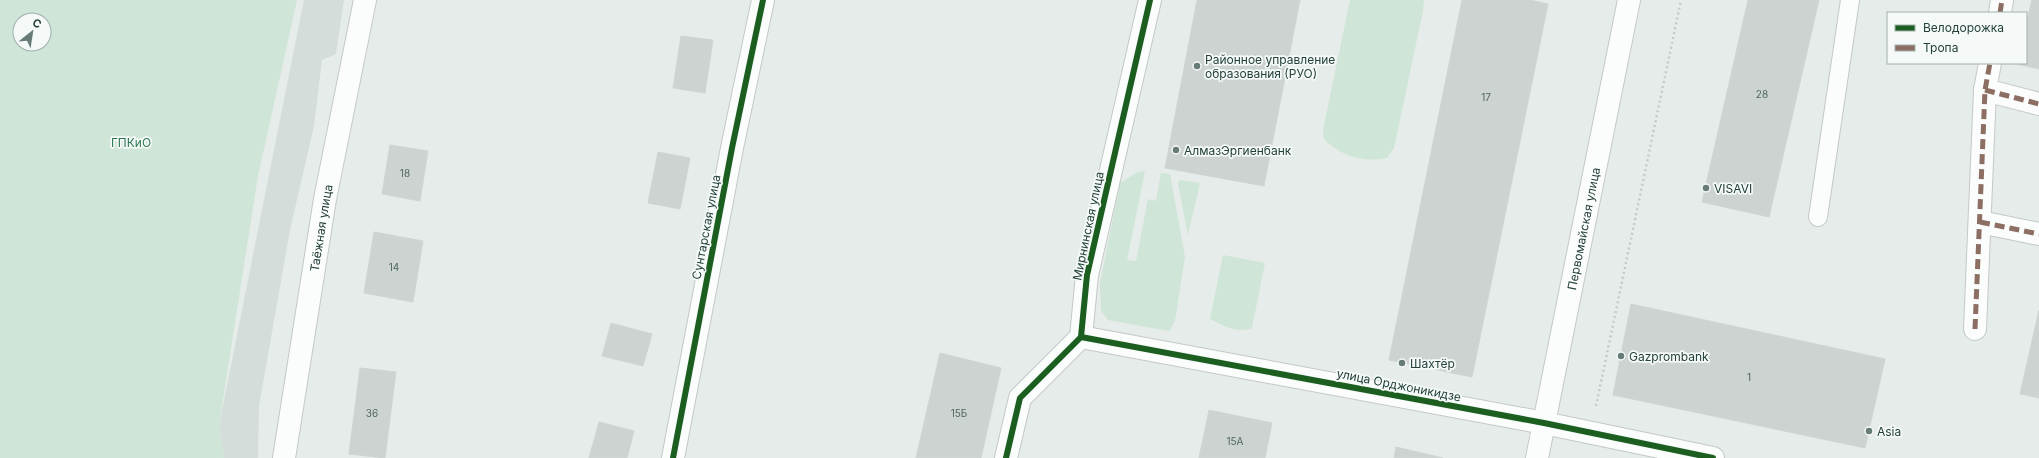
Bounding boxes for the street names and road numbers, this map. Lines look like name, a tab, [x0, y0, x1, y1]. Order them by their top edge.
street label: Первомайская улица	[1563, 166, 1603, 291]
street label: Мирнинская улица	[1069, 170, 1107, 282]
street label: Сунтарская улица	[688, 173, 724, 281]
street label: Таёжная улица	[306, 183, 335, 273]
street label: улица Орджоникидзе	[1336, 366, 1462, 404]

